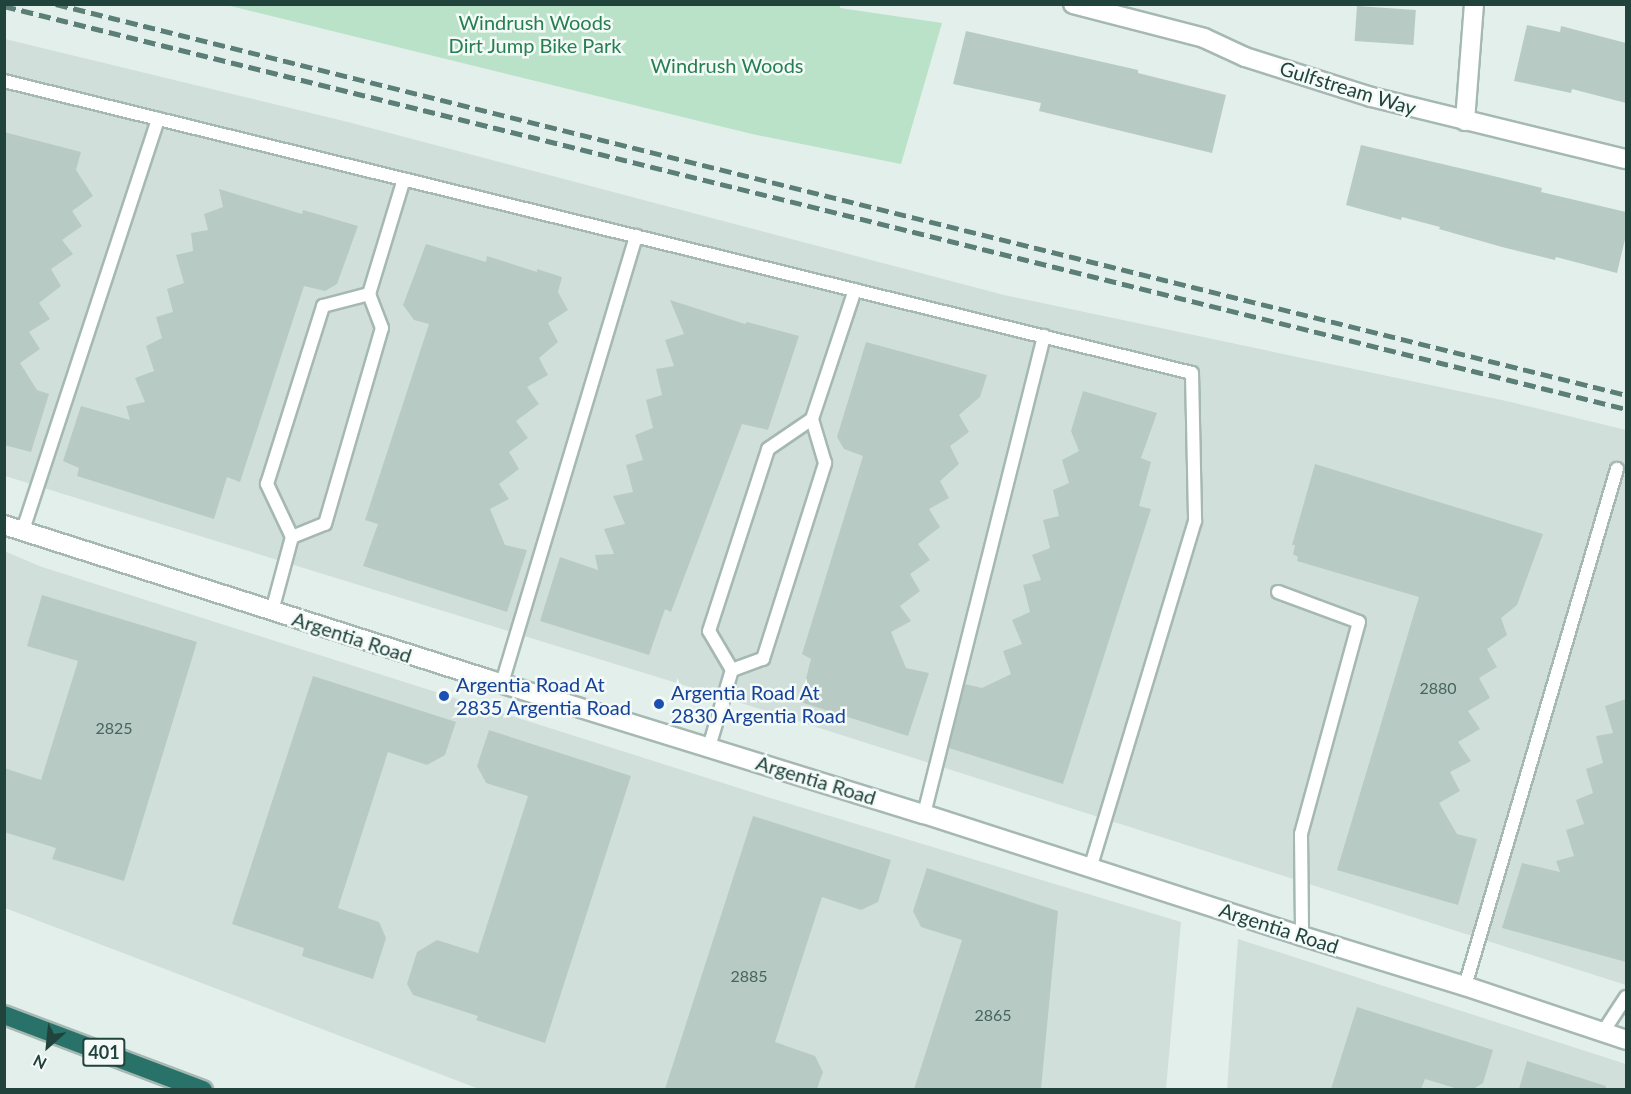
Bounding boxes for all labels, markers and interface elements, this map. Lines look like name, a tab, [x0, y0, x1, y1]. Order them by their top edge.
park label: Windrush Woods Dirt Jump Bike Park	[448, 10, 622, 57]
park label: Windrush Woods	[650, 53, 804, 77]
street label: Gulfstream Way	[1277, 56, 1419, 120]
street label: Argentia Road	[289, 606, 415, 668]
place label: Argentia Road At 2835 Argentia Road	[456, 672, 632, 719]
house number: 2880	[1419, 678, 1457, 698]
place label: Argentia Road At 2830 Argentia Road	[671, 680, 847, 727]
marker: Argentia Road At 2835 Argentia Road	[437, 689, 451, 703]
marker: Argentia Road At 2830 Argentia Road	[652, 697, 666, 711]
house number: 2825	[95, 718, 133, 738]
street label: Argentia Road	[753, 750, 879, 810]
street label: Argentia Road	[1216, 897, 1342, 959]
house number: 2885	[730, 966, 768, 986]
house number: 2865	[974, 1005, 1012, 1025]
north arrow	[18, 1016, 78, 1076]
road number: 401	[82, 1037, 126, 1067]
text: N	[30, 1051, 49, 1074]

